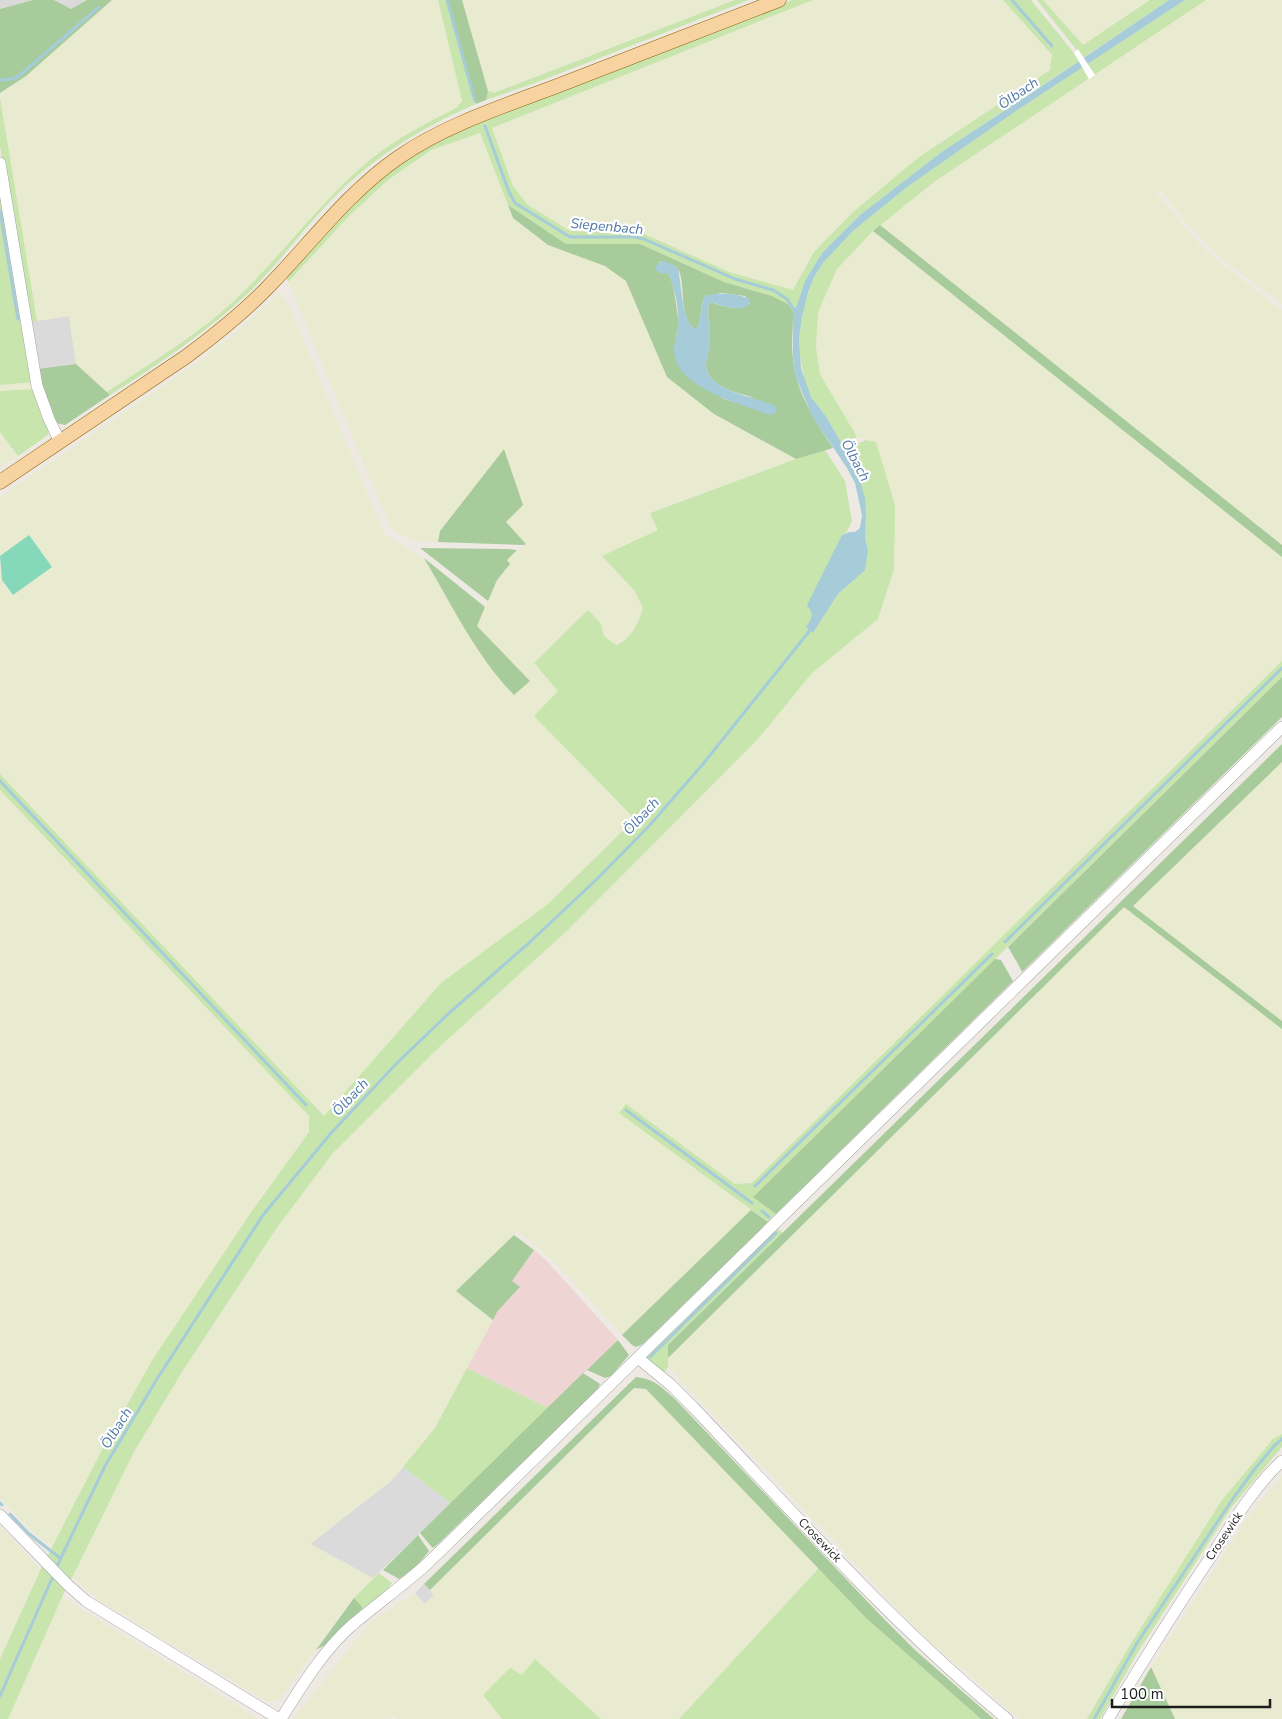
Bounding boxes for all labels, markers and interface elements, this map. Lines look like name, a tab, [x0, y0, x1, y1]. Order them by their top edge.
water label: Ölbach	[994, 73, 1042, 114]
water label: Siepenbach	[570, 214, 644, 239]
water label: Ölbach	[837, 436, 875, 485]
water label: Ölbach	[619, 793, 664, 839]
water label: Ölbach	[328, 1074, 373, 1120]
water label: Ölbach	[96, 1404, 136, 1452]
street label: Crosewick	[1202, 1508, 1247, 1563]
street label: Crosewick	[795, 1514, 846, 1566]
scale bar	[1112, 1676, 1270, 1708]
text: 100 m	[1120, 1684, 1164, 1704]

